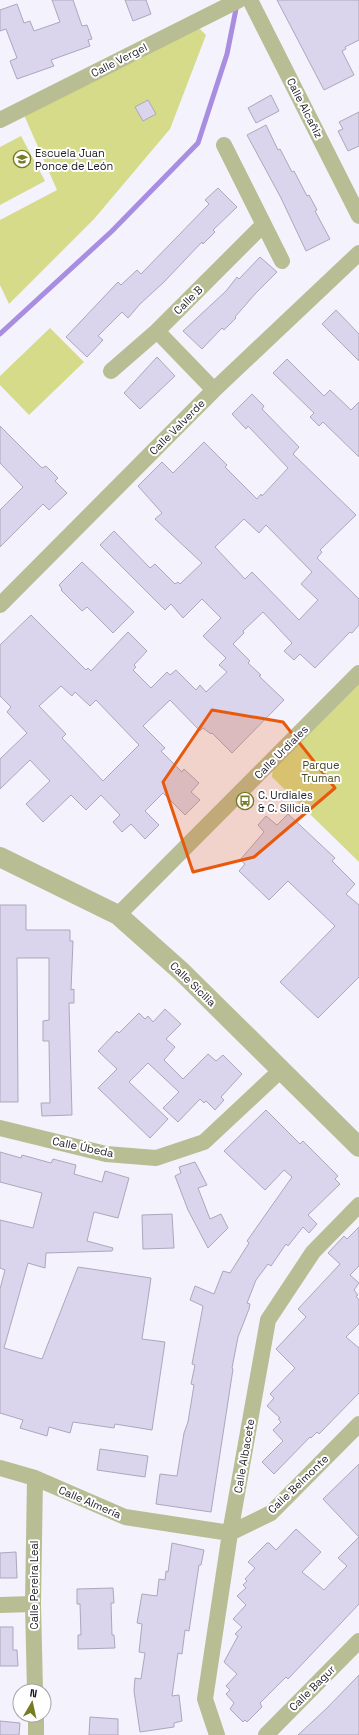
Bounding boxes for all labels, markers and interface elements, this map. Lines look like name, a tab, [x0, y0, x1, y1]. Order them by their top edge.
street label: Calle Vergel	[89, 40, 149, 80]
street label: Calle Alcañiz	[284, 76, 326, 141]
place label: Escuela Juan Ponce de León	[35, 146, 113, 173]
school or university icon: Escuela Juan Ponce de León	[12, 149, 32, 169]
street label: Calle B	[171, 283, 205, 317]
street label: Calle Valverde	[146, 396, 208, 458]
street label: Calle Urdiales	[251, 722, 311, 782]
park label: Parque Truman	[301, 758, 341, 785]
place label: C. Urdiales & C. Silicia	[258, 788, 313, 815]
bus stop icon: C. Urdiales & C. Silicia	[235, 791, 255, 811]
street label: Calle Sicilia	[167, 959, 219, 1010]
street label: Calle Úbeda	[51, 1133, 116, 1160]
street label: Calle Albacete	[231, 1418, 257, 1494]
street label: Calle Belmonte	[265, 1452, 331, 1516]
street label: Calle Almería	[57, 1483, 124, 1522]
street label: Calle Pereira Leal	[27, 1541, 41, 1629]
street label: Calle Bagur	[286, 1662, 338, 1714]
north arrow	[12, 1683, 52, 1723]
text: N	[29, 1686, 38, 1701]

